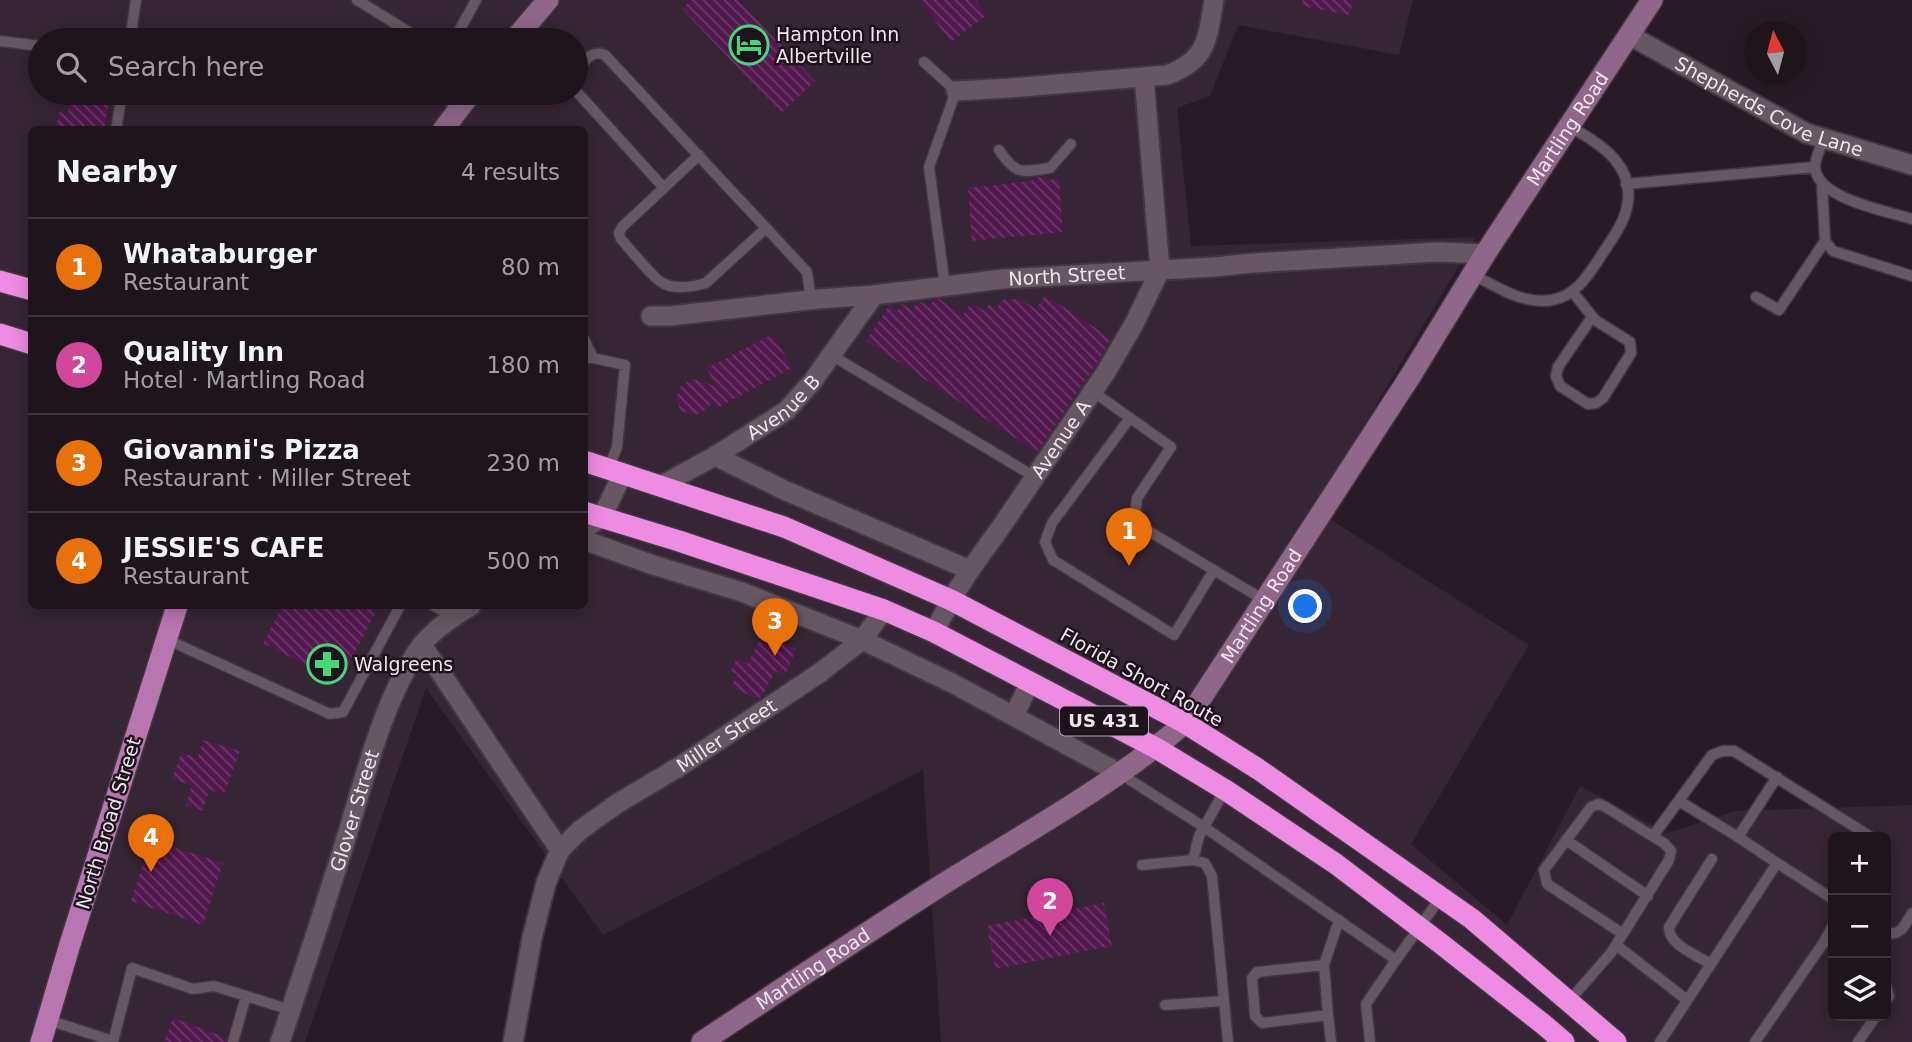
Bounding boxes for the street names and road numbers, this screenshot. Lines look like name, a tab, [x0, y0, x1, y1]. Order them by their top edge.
street label: Shepherds Cove Lane	[1671, 52, 1866, 161]
street label: Martling Road	[1522, 68, 1613, 190]
street label: North Street	[1008, 261, 1126, 290]
street label: Avenue B	[742, 370, 824, 444]
street label: Avenue A	[1026, 396, 1095, 482]
street label: Martling Road	[1216, 544, 1306, 667]
street label: Florida Short Route	[1057, 623, 1227, 731]
street label: Miller Street	[672, 694, 781, 777]
road number: US 431	[1060, 706, 1148, 736]
street label: North Broad Street	[71, 734, 145, 912]
street label: Glover Street	[325, 747, 383, 874]
street label: Martling Road	[752, 923, 874, 1014]

